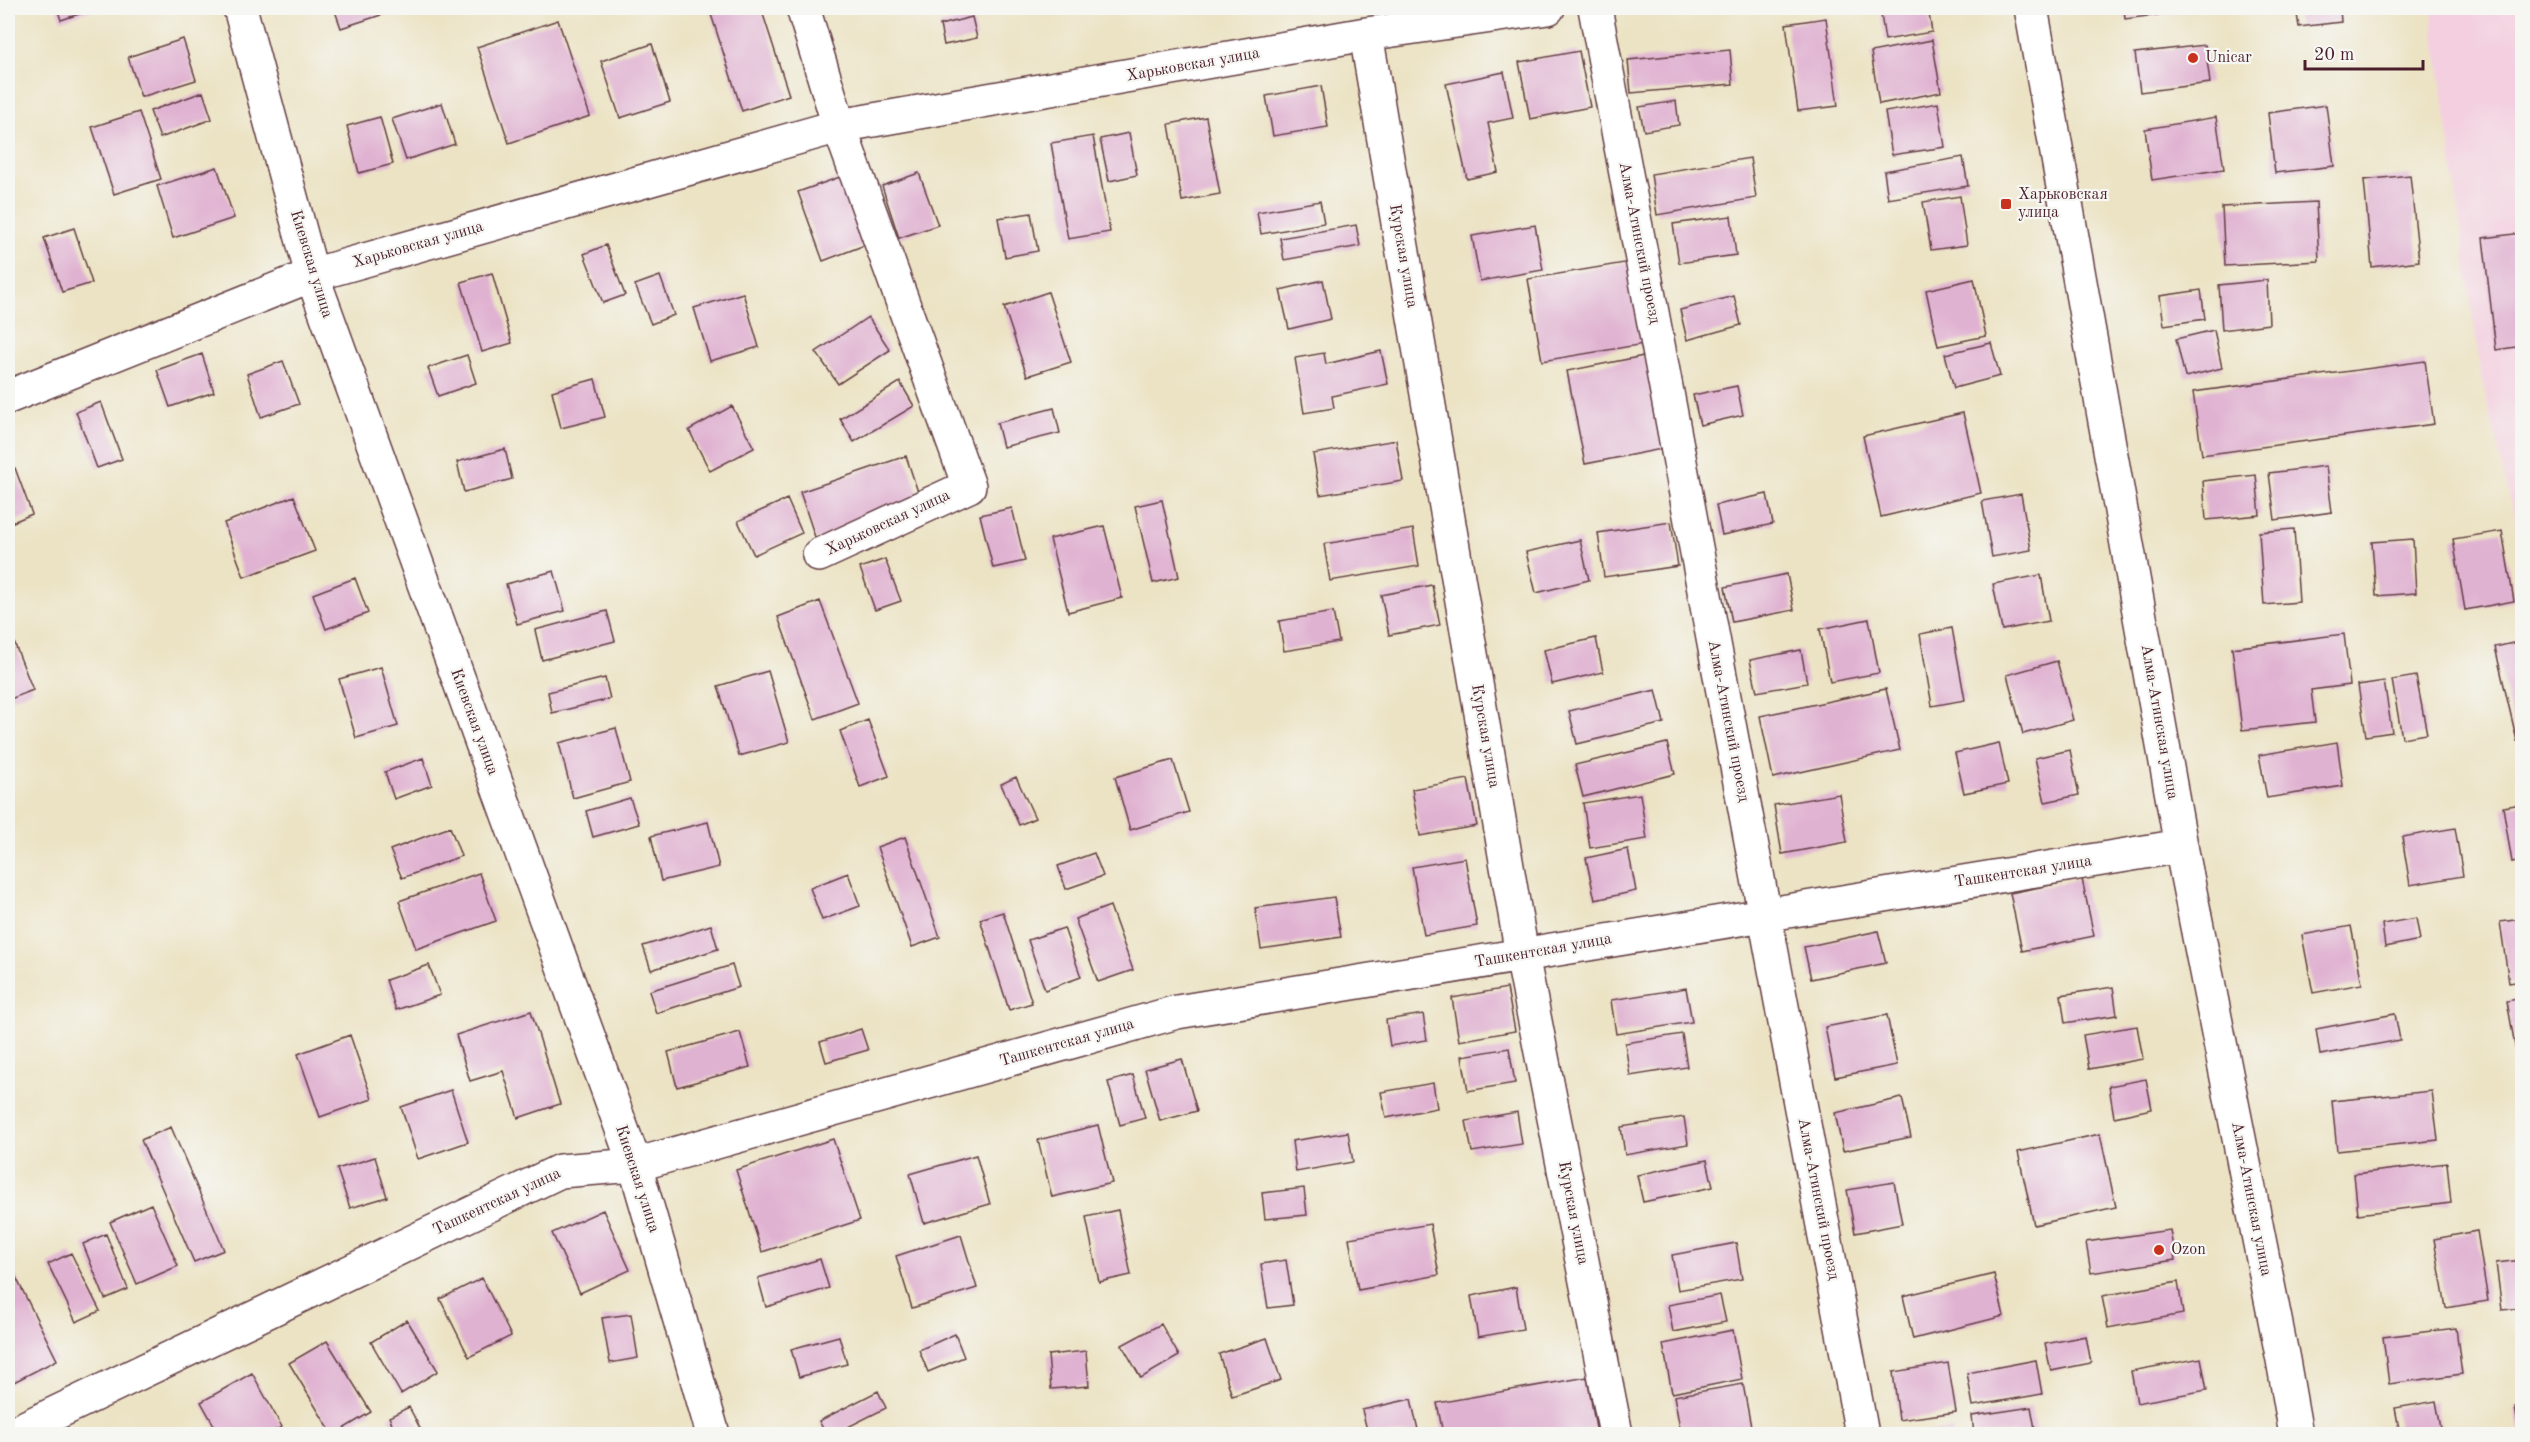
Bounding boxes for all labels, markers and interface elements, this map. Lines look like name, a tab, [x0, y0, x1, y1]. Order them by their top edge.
scale bar	[2305, 33, 2424, 71]
street label: Харьковская улица	[1125, 45, 1261, 85]
text: 20 m	[2314, 46, 2354, 64]
place label: Unicar	[2205, 50, 2252, 66]
marker: Unicar	[2186, 51, 2200, 65]
street label: Алма-Атинский проезд	[1615, 161, 1663, 325]
place label: Харьковская улица	[2018, 187, 2108, 221]
marker: Харьковская улица	[1999, 197, 2013, 211]
street label: Курская улица	[1386, 203, 1420, 309]
street label: Киевская улица	[287, 208, 335, 320]
street label: Харьковская улица	[351, 219, 485, 271]
street label: Харьковская улица	[823, 487, 953, 559]
street label: Алма-Атинский проезд	[1704, 639, 1752, 803]
street label: Алма-Атинская улица	[2137, 643, 2181, 801]
street label: Киевская улица	[447, 667, 501, 777]
street label: Курская улица	[1468, 683, 1502, 789]
street label: Ташкентская улица	[1953, 853, 2093, 891]
street label: Ташкентская улица	[1473, 931, 1613, 971]
street label: Ташкентская улица	[998, 1016, 1136, 1070]
street label: Алма-Атинский проезд	[1794, 1117, 1842, 1281]
street label: Алма-Атинская улица	[2228, 1120, 2274, 1278]
street label: Киевская улица	[612, 1123, 662, 1235]
street label: Курская улица	[1555, 1160, 1591, 1266]
street label: Ташкентская улица	[431, 1165, 563, 1239]
place label: Ozon	[2171, 1242, 2206, 1258]
marker: Ozon	[2152, 1243, 2166, 1257]

